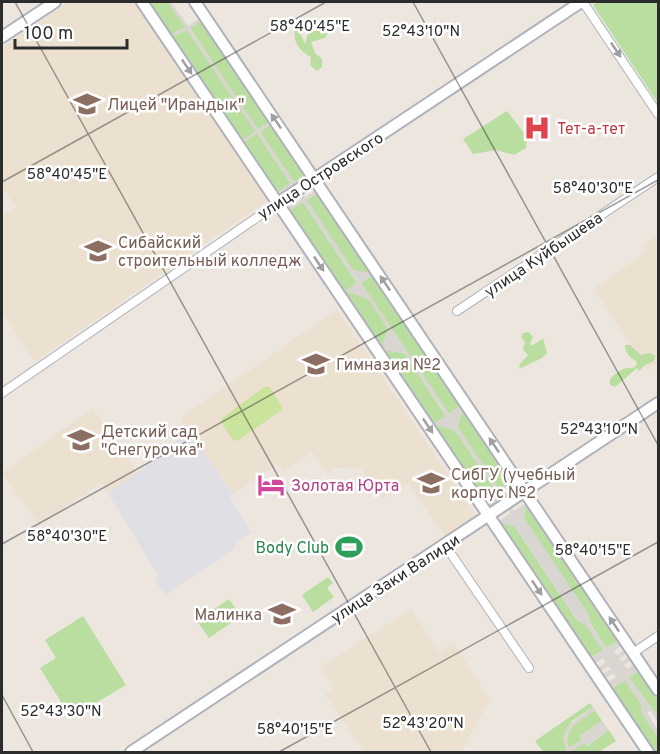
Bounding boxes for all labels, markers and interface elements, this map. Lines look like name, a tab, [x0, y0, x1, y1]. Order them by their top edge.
scale bar	[15, 12, 128, 50]
text: 58°40'45"E	[270, 18, 350, 37]
text: 100 m	[24, 23, 73, 46]
text: 52°43'10"N	[382, 23, 460, 42]
one-way arrow	[610, 42, 621, 58]
one-way arrow	[181, 59, 193, 75]
school or university icon: Лицей "Ирандык"	[72, 89, 102, 119]
place label: Лицей "Ирандык"	[107, 96, 245, 116]
hospital icon: Тет-а-тет	[522, 113, 552, 143]
one-way arrow	[270, 114, 282, 130]
place label: Тет-а-тет	[557, 120, 625, 140]
street label: улица Островского	[254, 129, 388, 225]
text: 58°40'45"E	[27, 166, 107, 185]
text: 58°40'30"E	[553, 180, 633, 199]
street label: улица Куйбышева	[481, 209, 607, 303]
place label: Сибайский строительный колледж	[118, 234, 302, 272]
school or university icon: Сибайский строительный колледж	[83, 236, 113, 266]
one-way arrow	[313, 256, 324, 272]
one-way arrow	[380, 275, 391, 291]
school or university icon: Гимназия №2	[301, 349, 331, 379]
place label: Гимназия №2	[336, 356, 441, 376]
one-way arrow	[422, 418, 433, 434]
text: 52°43'10"N	[560, 421, 638, 440]
place label: Детский сад "Снегурочка"	[101, 423, 203, 461]
school or university icon: Детский сад "Снегурочка"	[66, 425, 96, 455]
one-way arrow	[488, 437, 499, 453]
place label: СибГУ (учебный корпус №2	[451, 466, 575, 504]
school or university icon: СибГУ (учебный корпус №2	[416, 468, 446, 498]
hotel icon: Золотая Юрта	[256, 470, 286, 500]
place label: Золотая Юрта	[291, 477, 399, 497]
text: 58°40'30"E	[27, 528, 107, 547]
street label: улица Заки Валиди	[328, 531, 464, 629]
sports icon: Body Club	[334, 532, 364, 562]
place label: Body Club	[255, 539, 329, 559]
text: 58°40'15"E	[555, 542, 631, 561]
one-way arrow	[531, 579, 543, 595]
school or university icon: Малинка	[267, 599, 297, 629]
place label: Малинка	[195, 606, 262, 626]
one-way arrow	[609, 616, 620, 632]
text: 52°43'30"N	[20, 703, 102, 722]
text: 52°43'20"N	[382, 715, 464, 734]
text: 58°40'15"E	[257, 721, 333, 740]

